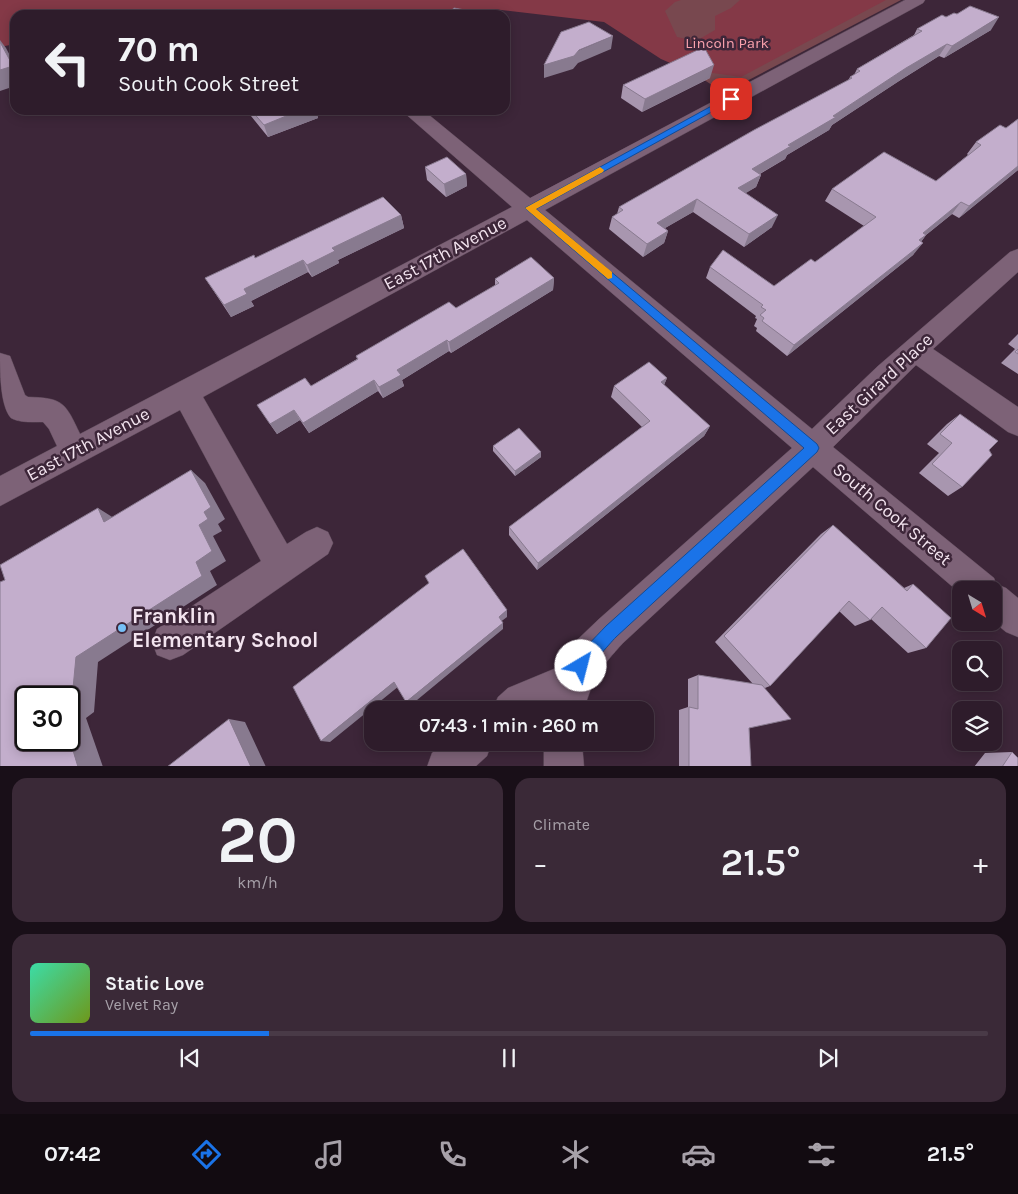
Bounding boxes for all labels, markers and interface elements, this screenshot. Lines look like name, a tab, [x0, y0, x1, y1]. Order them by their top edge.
text: 70 m	[118, 29, 200, 70]
icon: left	[35, 30, 100, 95]
park label: Lincoln Park	[685, 34, 769, 52]
text: South Cook Street	[118, 71, 299, 97]
pin	[710, 78, 752, 120]
icon: arrive	[717, 85, 745, 113]
street label: East 17th Avenue	[380, 211, 510, 295]
street label: East Girard Place	[821, 329, 937, 439]
street label: East 17th Avenue	[23, 402, 153, 486]
street label: South Cook Street	[828, 458, 956, 570]
north arrow	[952, 581, 1002, 631]
map controls	[952, 581, 1002, 751]
place label: Franklin Elementary School	[132, 604, 318, 652]
marker: Franklin Elementary School	[116, 622, 128, 634]
position arrow	[554, 639, 606, 691]
button: search	[952, 641, 1002, 691]
speed limit sign: 30	[15, 686, 80, 751]
button: layers	[952, 701, 1002, 751]
text: 07:43 · 1 min · 260 m	[419, 715, 599, 737]
text: 20	[217, 802, 298, 878]
text: Climate	[533, 815, 590, 834]
text: 21.5°	[721, 840, 800, 885]
text: −	[533, 847, 548, 880]
text: +	[973, 847, 988, 880]
text: km/h	[237, 873, 278, 892]
text: Static Love	[105, 973, 204, 995]
text: Velvet Ray	[105, 995, 178, 1014]
icon: previous	[176, 1044, 204, 1072]
icon: pause	[495, 1044, 523, 1072]
icon: next	[814, 1044, 842, 1072]
icon: directions	[189, 1137, 224, 1172]
icon: music	[312, 1137, 347, 1172]
icon: phone	[435, 1137, 470, 1172]
icon: climate	[558, 1137, 593, 1172]
icon: car	[681, 1137, 716, 1172]
icon: filters	[804, 1137, 839, 1172]
text: 07:42	[44, 1141, 101, 1167]
text: 21.5°	[927, 1141, 974, 1167]

